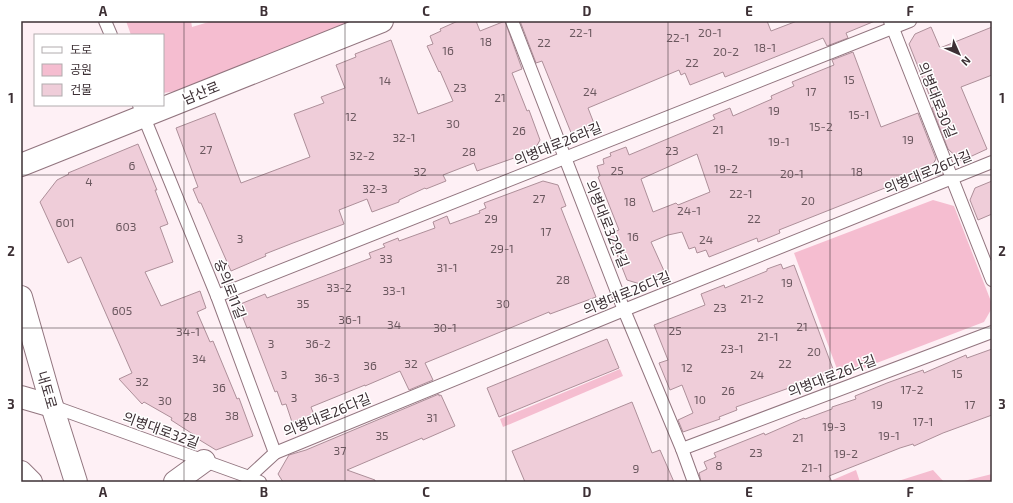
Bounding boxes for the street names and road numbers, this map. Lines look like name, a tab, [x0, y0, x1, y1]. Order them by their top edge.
street label: 의병대로30길	[914, 59, 960, 140]
street label: 남산로	[180, 77, 222, 108]
street label: 의병대로26라길	[511, 118, 604, 169]
street label: 의병대로26다길	[881, 146, 974, 197]
street label: 의병대로32안길	[582, 178, 633, 270]
street label: 숭의로11길	[211, 257, 250, 321]
street label: 의병대로26다길	[580, 267, 673, 318]
street label: 의병대로26나길	[785, 351, 878, 400]
street label: 내토로	[34, 369, 61, 411]
street label: 의병대로26다길	[280, 389, 373, 440]
street label: 의병대로32길	[121, 408, 202, 451]

